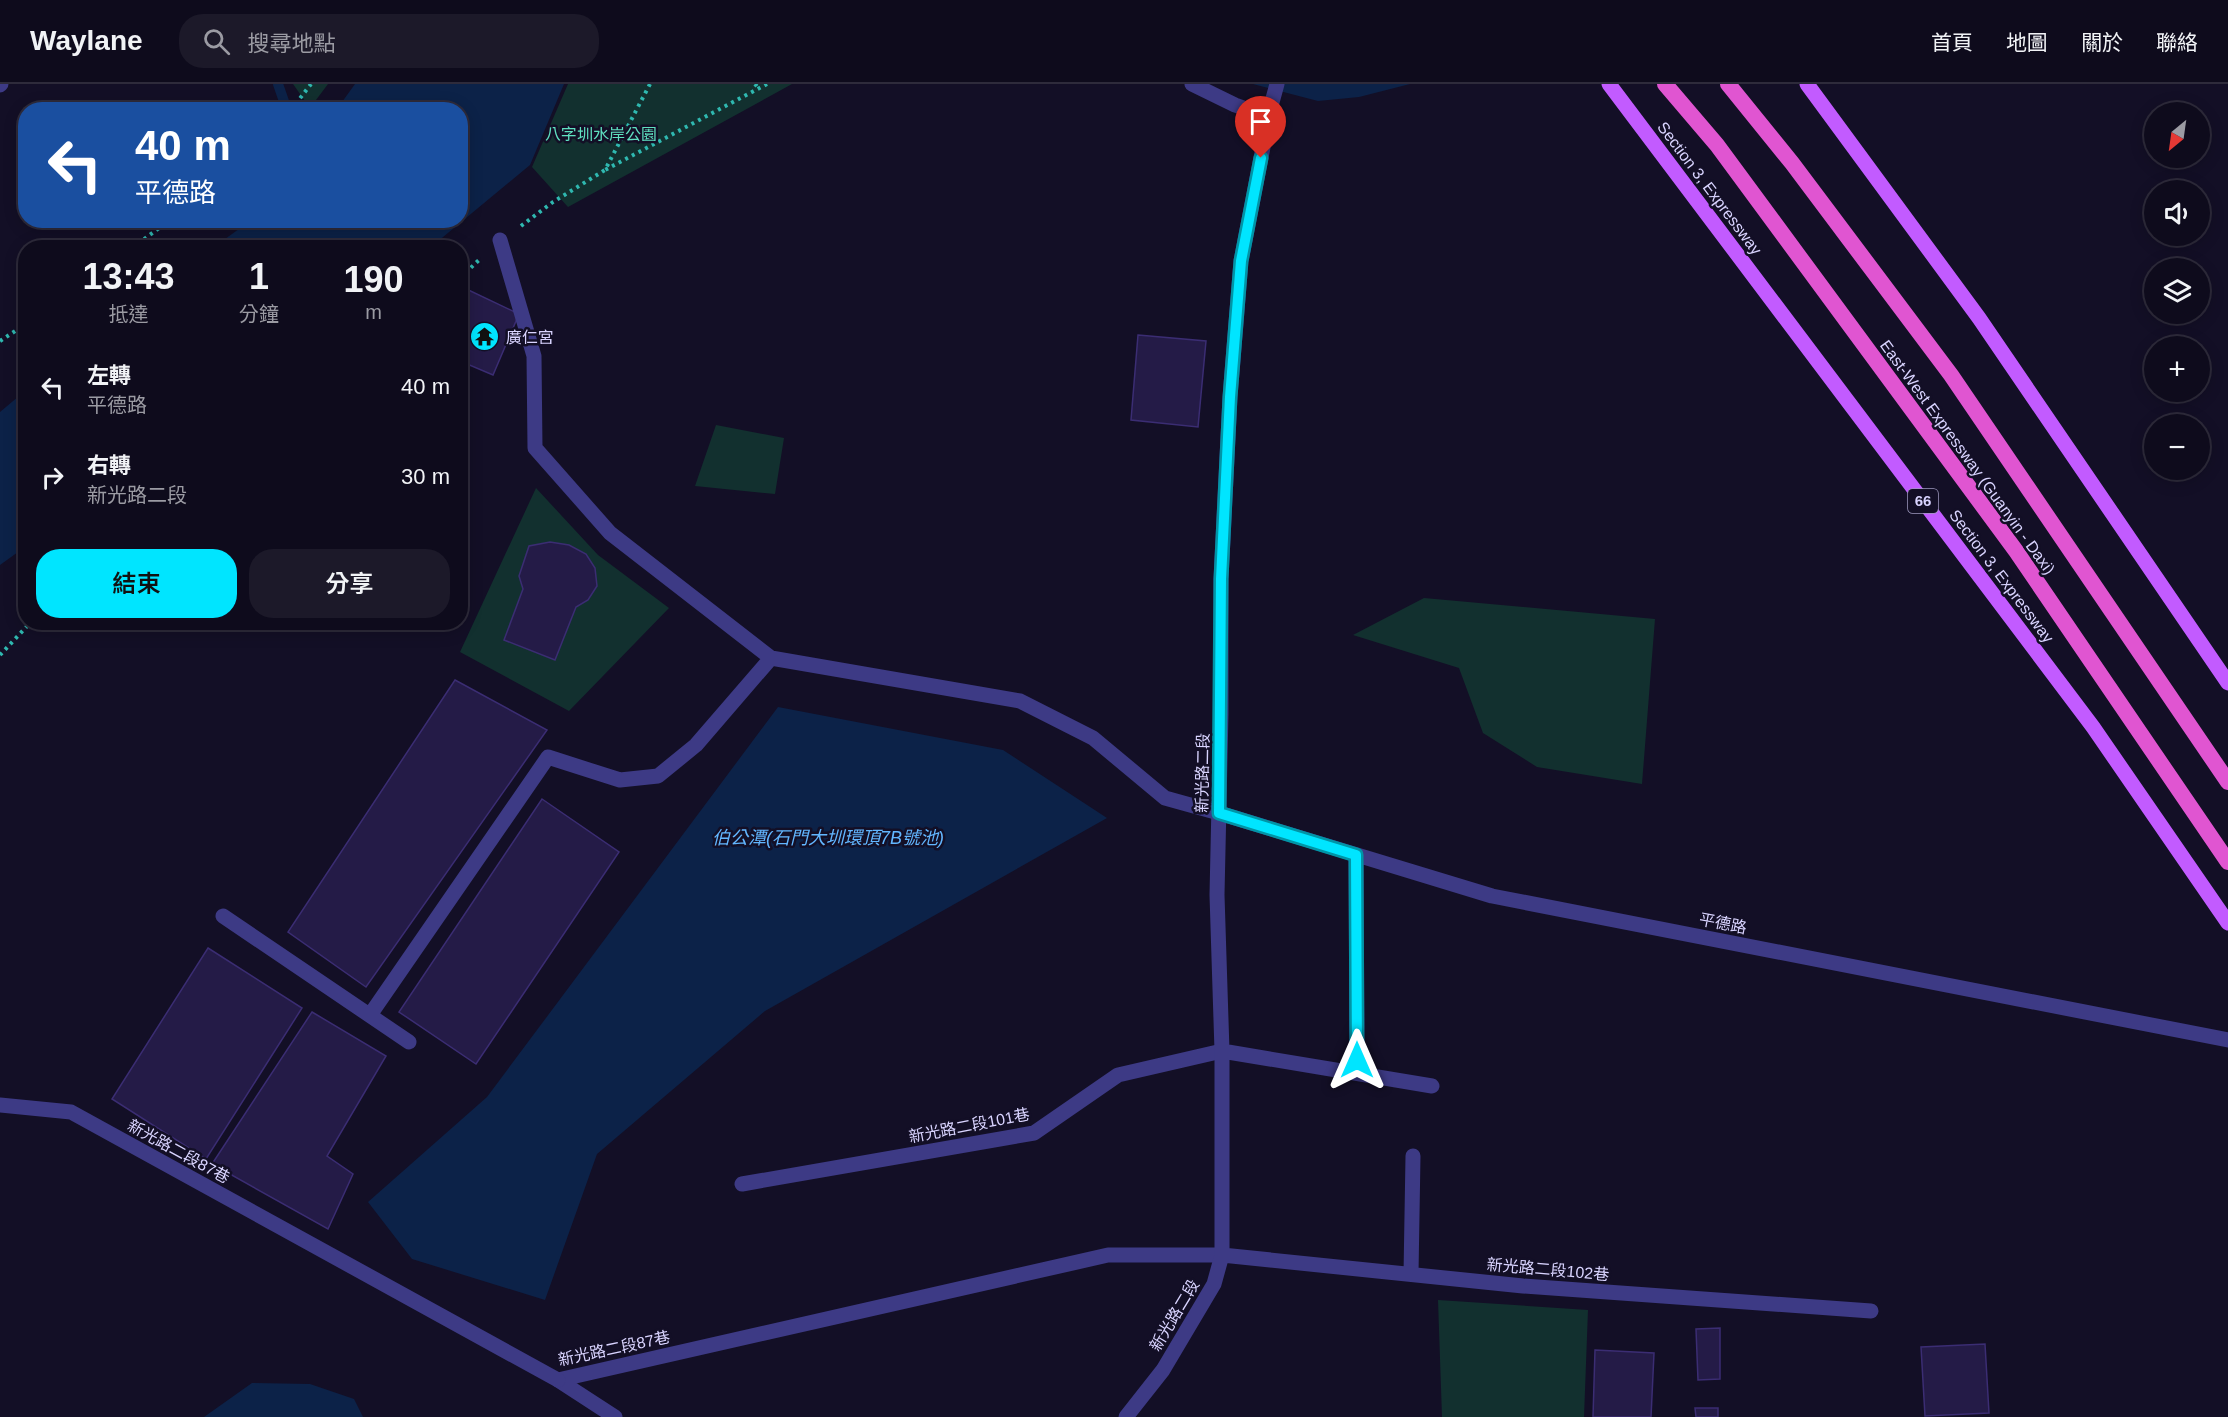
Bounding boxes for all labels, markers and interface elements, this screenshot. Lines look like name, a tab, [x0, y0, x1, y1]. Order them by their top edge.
search box	[179, 14, 599, 68]
text: Waylane	[30, 25, 143, 56]
icon: search	[200, 25, 233, 58]
text: 搜尋地點	[248, 31, 336, 56]
text: 首頁	[1931, 31, 1973, 54]
text: 地圖	[2006, 31, 2048, 54]
text: 關於	[2081, 31, 2123, 54]
text: 聯絡	[2156, 31, 2198, 54]
pin	[1235, 96, 1286, 158]
north arrow	[2144, 102, 2210, 168]
map controls	[2144, 102, 2210, 480]
icon: arrive	[1244, 105, 1277, 138]
street label: Section 3, Expressway	[1654, 119, 1765, 258]
text: 40 m	[135, 122, 231, 169]
icon: left	[36, 126, 114, 204]
park label: 八字圳水岸公園	[545, 126, 657, 143]
text: 平德路	[135, 178, 216, 208]
button: sound	[2144, 180, 2210, 246]
text: 13:43	[82, 256, 175, 297]
text: 1	[249, 256, 269, 297]
button: layers	[2144, 258, 2210, 324]
text: 190	[343, 259, 404, 300]
text: m	[365, 301, 382, 323]
text: 抵達	[108, 303, 148, 325]
text: 分鐘	[239, 303, 279, 325]
temple icon: 廣仁宮	[469, 321, 501, 353]
place label: 廣仁宮	[506, 329, 554, 346]
button: +	[2144, 336, 2210, 402]
street label: East-West Expressway (Guanyin - Daxi)	[1877, 337, 2058, 578]
text: 左轉	[87, 363, 131, 388]
icon: left	[36, 371, 69, 404]
text: 40 m	[401, 374, 450, 399]
text: 平德路	[87, 394, 147, 416]
button: −	[2144, 414, 2210, 480]
text: 右轉	[87, 453, 131, 478]
icon: right	[36, 461, 69, 494]
text: 30 m	[401, 464, 450, 489]
text: 新光路二段	[87, 484, 187, 506]
road number: 66	[1908, 489, 1938, 513]
street label: Section 3, Expressway	[1946, 507, 2057, 646]
button: 結束	[36, 549, 237, 618]
button: 分享	[249, 549, 450, 618]
street label: 新光路二段	[1193, 733, 1212, 813]
water label: 伯公潭(石門大圳環頂7B號池)	[712, 828, 944, 848]
street label: 平德路	[1698, 911, 1748, 936]
position arrow	[1325, 1028, 1389, 1092]
street label: 新光路二段101巷	[907, 1105, 1031, 1146]
street label: 新光路二段87巷	[125, 1116, 233, 1186]
street label: 新光路二段102巷	[1486, 1256, 1610, 1283]
street label: 新光路二段	[1147, 1277, 1202, 1354]
street label: 新光路二段87巷	[557, 1328, 672, 1369]

